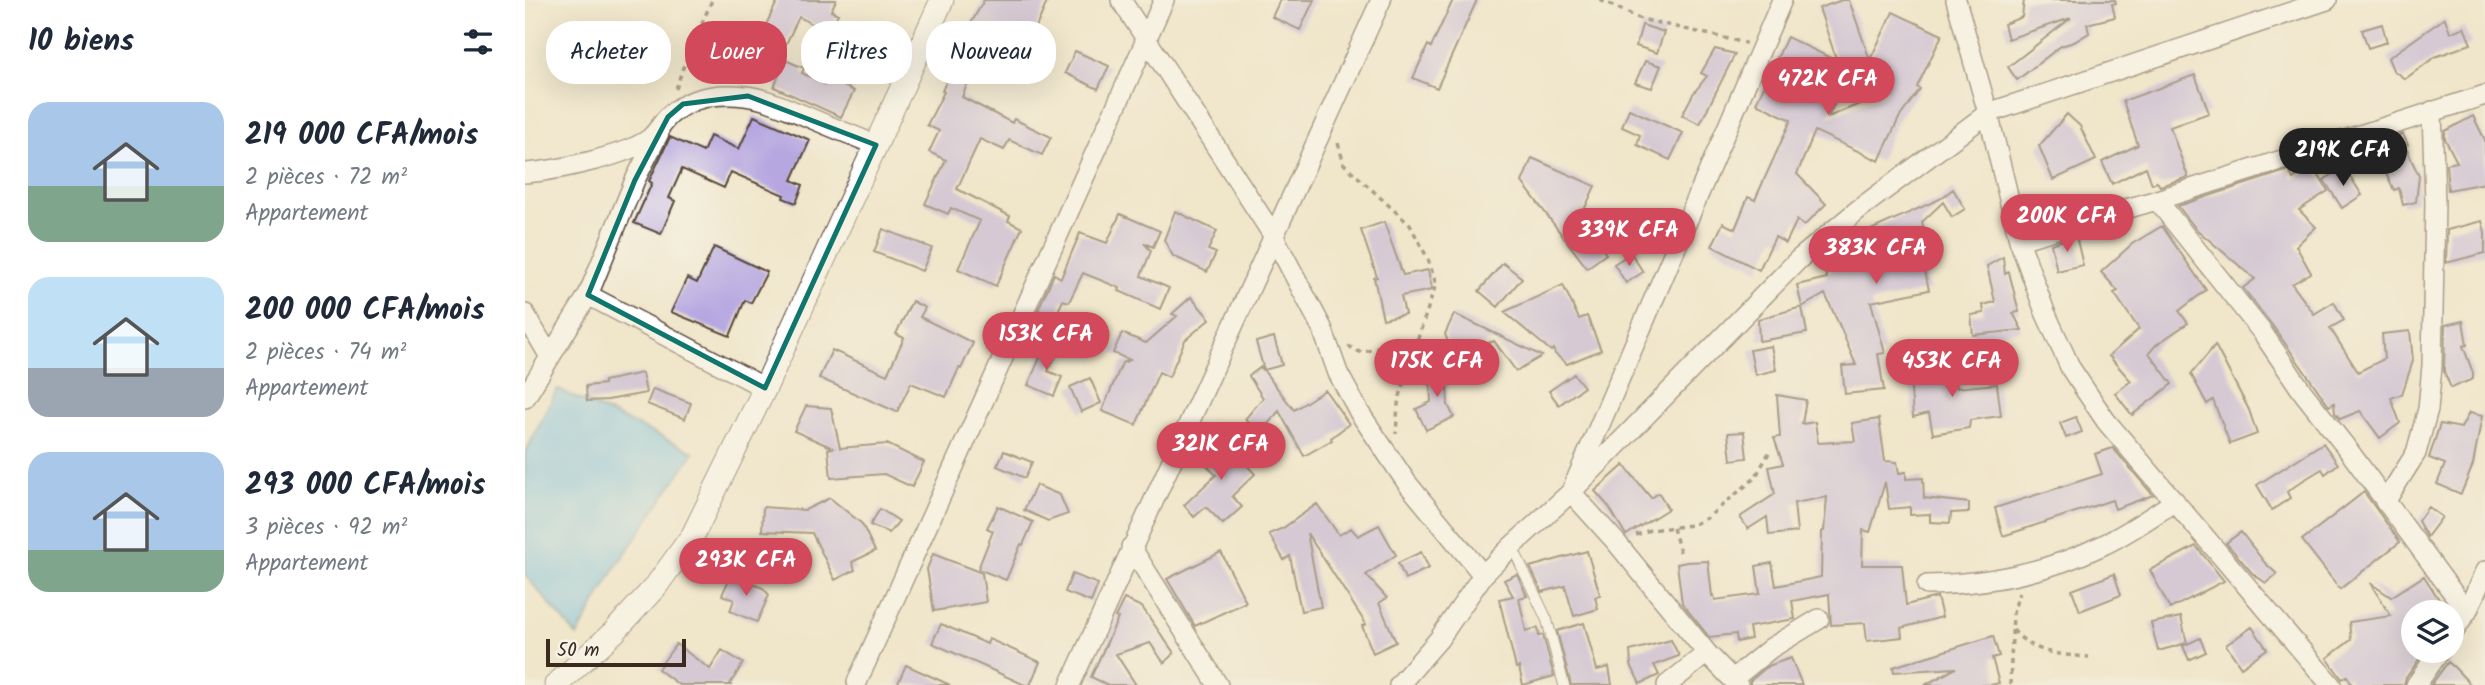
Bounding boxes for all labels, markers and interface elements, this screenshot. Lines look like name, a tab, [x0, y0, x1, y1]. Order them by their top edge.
text: 10 biens	[28, 18, 134, 66]
chip: Acheter	[546, 21, 671, 84]
chip: Louer	[685, 21, 787, 84]
chip: Filtres	[801, 21, 912, 84]
chip: Nouveau	[926, 21, 1056, 84]
icon: filters	[459, 23, 497, 61]
pin: 472K CFA	[1756, 58, 1900, 117]
text: 472K CFA	[1778, 62, 1878, 98]
text: 219 000 CFA/mois	[245, 112, 478, 160]
pin: 219K CFA	[2271, 128, 2415, 188]
icon: home	[84, 130, 168, 214]
text: 219K CFA	[2295, 133, 2391, 169]
text: 2 pièces · 72 m²	[245, 160, 407, 196]
pin: 200K CFA	[1995, 194, 2139, 254]
text: Appartement	[245, 196, 368, 232]
text: 200K CFA	[2017, 199, 2117, 235]
pin: 339K CFA	[1557, 208, 1701, 268]
text: 339K CFA	[1579, 213, 1679, 249]
pin: 383K CFA	[1804, 226, 1948, 286]
text: 383K CFA	[1825, 231, 1927, 267]
text: 200 000 CFA/mois	[245, 287, 485, 335]
icon: home	[84, 305, 168, 389]
pin: 153K CFA	[974, 312, 1118, 372]
text: 153K CFA	[998, 317, 1094, 353]
text: 2 pièces · 74 m²	[245, 335, 406, 371]
pin: 175K CFA	[1365, 340, 1509, 399]
pin: 453K CFA	[1880, 340, 2024, 399]
text: 175K CFA	[1390, 344, 1484, 380]
text: 453K CFA	[1902, 344, 2002, 380]
text: Appartement	[245, 371, 368, 407]
pin: 321K CFA	[1149, 422, 1293, 482]
text: 321K CFA	[1173, 427, 1269, 463]
text: 293 000 CFA/mois	[245, 462, 486, 510]
icon: home	[84, 480, 168, 564]
text: 3 pièces · 92 m²	[245, 510, 407, 546]
pin: 293K CFA	[674, 538, 818, 598]
text: 293K CFA	[695, 543, 797, 579]
text: Appartement	[245, 546, 368, 582]
map controls	[2401, 600, 2464, 663]
button: layers	[2401, 600, 2464, 663]
scale bar	[546, 636, 686, 668]
text: 50 m	[557, 636, 599, 666]

